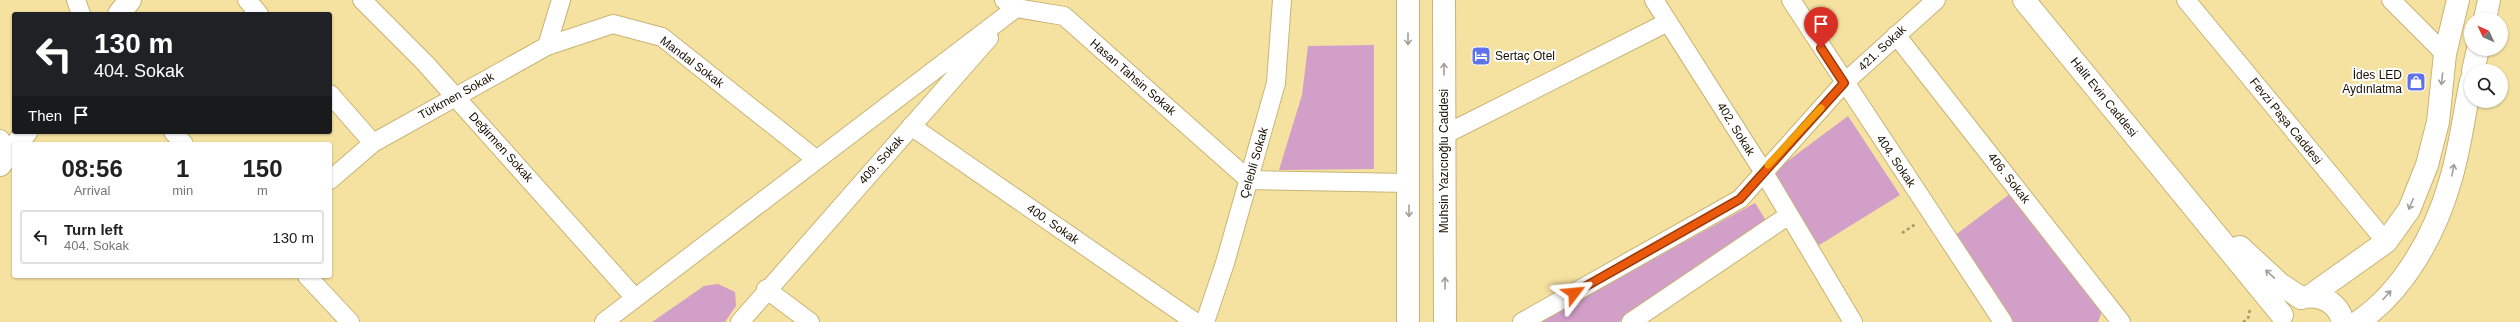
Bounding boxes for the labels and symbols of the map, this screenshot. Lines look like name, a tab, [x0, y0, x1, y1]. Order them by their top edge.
pin	[1804, 7.0, 1838, 48]
north arrow	[2464, 12, 2508, 56]
street label: 421. Sokak	[1855, 22, 1909, 74]
one-way arrow	[1404, 32, 1412, 45]
street label: Mandal Sokak	[657, 34, 727, 91]
street label: Hasan Tahsin Sokak	[1087, 36, 1180, 119]
hotel icon: Sertaç Otel	[1470, 45, 1492, 67]
place label: Sertaç Otel	[1495, 49, 1555, 63]
street label: Halit Evin Caddesi	[2068, 54, 2140, 140]
one-way arrow	[1440, 63, 1448, 76]
place label: İdes LED Aydınlatma	[2342, 68, 2402, 96]
street label: Türkmen Sokak	[416, 69, 497, 122]
shop icon: İdes LED Aydınlatma	[2405, 71, 2427, 93]
one-way arrow	[2439, 72, 2446, 85]
street label: Fevzi Paşa Caddesi	[2247, 75, 2325, 167]
street label: Muhsin Yazıcıoğlu Caddesi	[1437, 89, 1451, 233]
street label: 402. Sokak	[1714, 100, 1758, 159]
street label: Değirmen Sokak	[466, 109, 537, 185]
street label: Çelebli Sokak	[1237, 125, 1271, 200]
street label: 409. Sokak	[856, 132, 907, 187]
street label: 404. Sokak	[1873, 132, 1919, 191]
street label: 406. Sokak	[1985, 150, 2034, 207]
one-way arrow	[2449, 164, 2457, 177]
one-way arrow	[2407, 198, 2414, 210]
street label: 400. Sokak	[1024, 201, 1082, 248]
one-way arrow	[1405, 204, 1413, 217]
one-way arrow	[2265, 270, 2275, 279]
position arrow	[1553, 272, 1595, 314]
one-way arrow	[1441, 277, 1449, 290]
one-way arrow	[2382, 290, 2391, 301]

